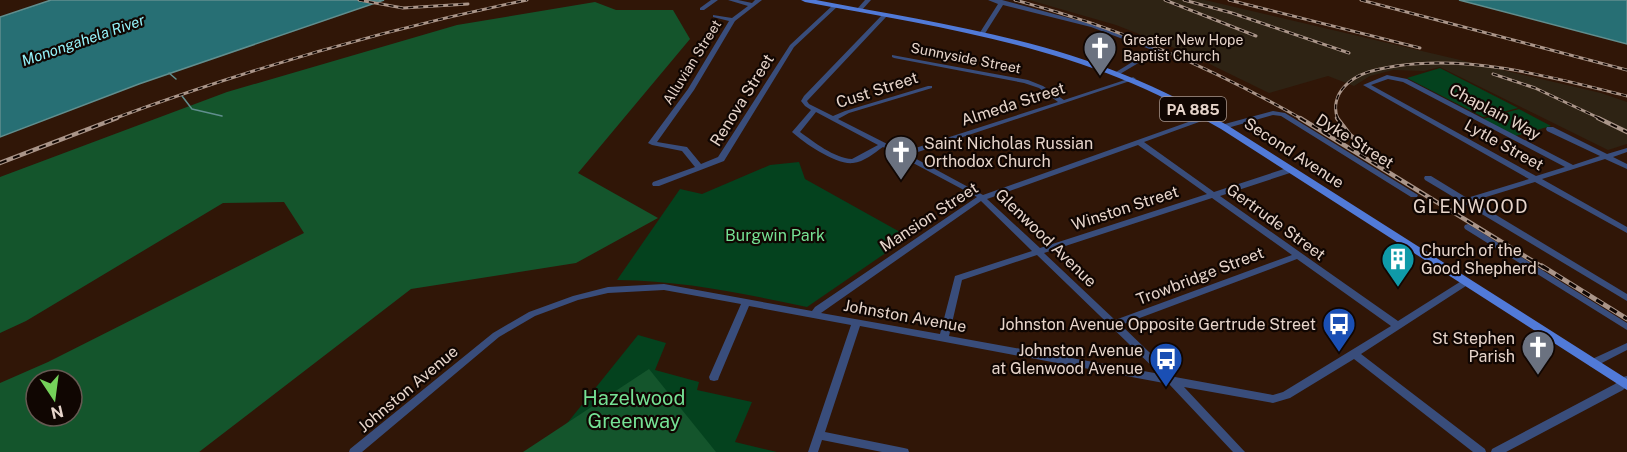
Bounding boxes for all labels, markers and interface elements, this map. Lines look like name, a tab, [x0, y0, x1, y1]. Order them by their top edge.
water label: Monongahela River	[19, 11, 147, 69]
street label: Alluvian Street	[660, 17, 724, 107]
church icon: Greater New Hope Baptist Church	[1082, 30, 1118, 77]
place label: Greater New Hope Baptist Church	[1123, 32, 1243, 64]
street label: Sunnyside Street	[910, 39, 1022, 77]
street label: Renova Street	[706, 50, 778, 150]
street label: Cust Street	[834, 68, 920, 112]
street label: Almeda Street	[959, 78, 1067, 130]
street label: Chaplain Way	[1446, 80, 1544, 144]
road number: PA 885	[1160, 97, 1226, 121]
street label: Dyke Street	[1313, 110, 1397, 172]
street label: Second Avenue	[1241, 114, 1347, 192]
street label: Lytle Street	[1461, 115, 1547, 175]
church icon: Saint Nicholas Russian Orthodox Church	[883, 134, 919, 181]
place label: Saint Nicholas Russian Orthodox Church	[924, 134, 1093, 171]
street label: Mansion Street	[876, 178, 982, 256]
street label: Gertrude Street	[1223, 180, 1329, 264]
street label: Winston Street	[1069, 182, 1181, 234]
street label: Glenwood Avenue	[992, 185, 1100, 291]
district label: GLENWOOD	[1413, 196, 1529, 217]
park label: Burgwin Park	[725, 226, 825, 245]
building icon: Church of the Good Shepherd	[1380, 241, 1416, 288]
place label: Church of the Good Shepherd	[1421, 241, 1537, 278]
street label: Trowbridge Street	[1134, 243, 1266, 309]
street label: Johnston Avenue	[842, 296, 968, 336]
bus stop icon: Johnston Avenue Opposite Gertrude Street	[1321, 306, 1357, 353]
place label: Johnston Avenue Opposite Gertrude Street	[999, 315, 1316, 334]
place label: St Stephen Parish	[1432, 329, 1515, 366]
church icon: St Stephen Parish	[1520, 329, 1556, 376]
place label: Johnston Avenue at Glenwood Avenue	[991, 341, 1143, 378]
bus stop icon: Johnston Avenue at Glenwood Avenue	[1148, 341, 1184, 388]
street label: Johnston Avenue	[354, 342, 462, 436]
north arrow	[24, 368, 84, 428]
park label: Hazelwood Greenway	[583, 386, 685, 433]
text: N	[49, 401, 65, 423]

